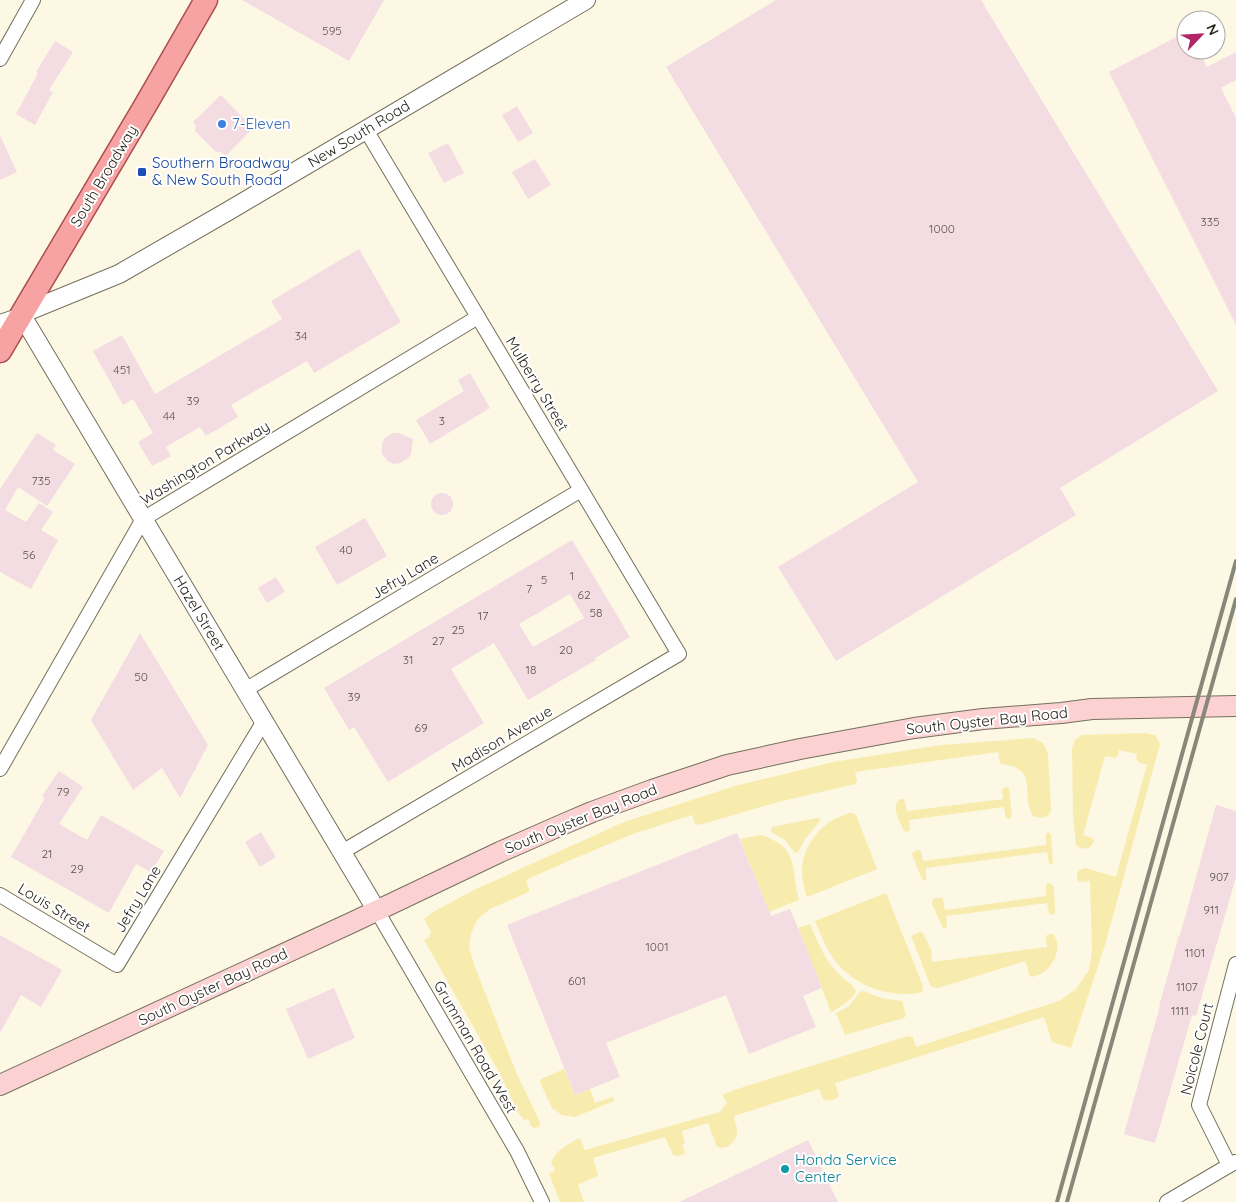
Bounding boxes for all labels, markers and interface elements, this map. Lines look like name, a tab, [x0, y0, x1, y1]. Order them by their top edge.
north arrow	[1176, 10, 1226, 60]
text: N	[1202, 21, 1223, 38]
house number: 595	[322, 23, 342, 38]
street label: New South Road	[304, 96, 413, 172]
place label: 7-Eleven	[232, 114, 291, 133]
marker: 7-Eleven	[216, 118, 228, 130]
street label: South Broadway	[66, 122, 141, 230]
place label: Southern Broadway & New South Road	[152, 153, 290, 189]
marker: Southern Broadway & New South Road	[136, 166, 148, 178]
house number: 335	[1200, 214, 1220, 229]
house number: 1000	[929, 221, 955, 236]
house number: 34	[295, 328, 307, 343]
street label: Mulberry Street	[502, 333, 573, 435]
house number: 451	[113, 362, 131, 377]
house number: 39	[187, 393, 200, 408]
house number: 44	[163, 408, 175, 423]
house number: 3	[439, 413, 445, 428]
street label: Washington Parkway	[137, 416, 273, 509]
house number: 735	[32, 473, 50, 488]
house number: 40	[339, 542, 353, 557]
house number: 56	[23, 547, 36, 562]
street label: Jefry Lane	[368, 548, 442, 603]
house number: 1	[570, 568, 574, 583]
street label: Hazel Street	[170, 572, 229, 654]
house number: 5	[541, 572, 547, 587]
house number: 7	[526, 581, 532, 596]
house number: 62	[577, 587, 591, 602]
house number: 58	[589, 605, 603, 620]
house number: 17	[478, 608, 488, 623]
house number: 25	[451, 622, 465, 637]
house number: 27	[432, 633, 444, 648]
house number: 20	[559, 642, 573, 657]
house number: 31	[403, 652, 413, 667]
house number: 18	[526, 662, 536, 677]
house number: 50	[134, 669, 148, 684]
house number: 39	[348, 689, 361, 704]
street label: Madison Avenue	[448, 701, 555, 776]
street label: South Oyster Bay Road	[905, 703, 1069, 738]
house number: 69	[414, 720, 428, 735]
street label: South Oyster Bay Road	[502, 779, 660, 858]
house number: 79	[57, 784, 70, 799]
house number: 21	[41, 846, 53, 861]
house number: 29	[70, 861, 84, 876]
street label: Jefry Lane	[110, 862, 165, 936]
house number: 907	[1209, 869, 1229, 884]
street label: Louis Street	[15, 879, 94, 937]
house number: 911	[1203, 902, 1219, 917]
house number: 1001	[645, 939, 669, 954]
street label: South Oyster Bay Road	[135, 944, 291, 1030]
house number: 1101	[1185, 945, 1205, 960]
house number: 601	[568, 973, 586, 988]
street label: Grumman Road West	[430, 977, 521, 1117]
house number: 1107	[1176, 979, 1198, 994]
street label: Noicole Court	[1176, 1001, 1217, 1097]
house number: 1111	[1171, 1003, 1189, 1018]
place label: Honda Service Center	[795, 1150, 897, 1186]
marker: Honda Service Center	[779, 1163, 791, 1175]

